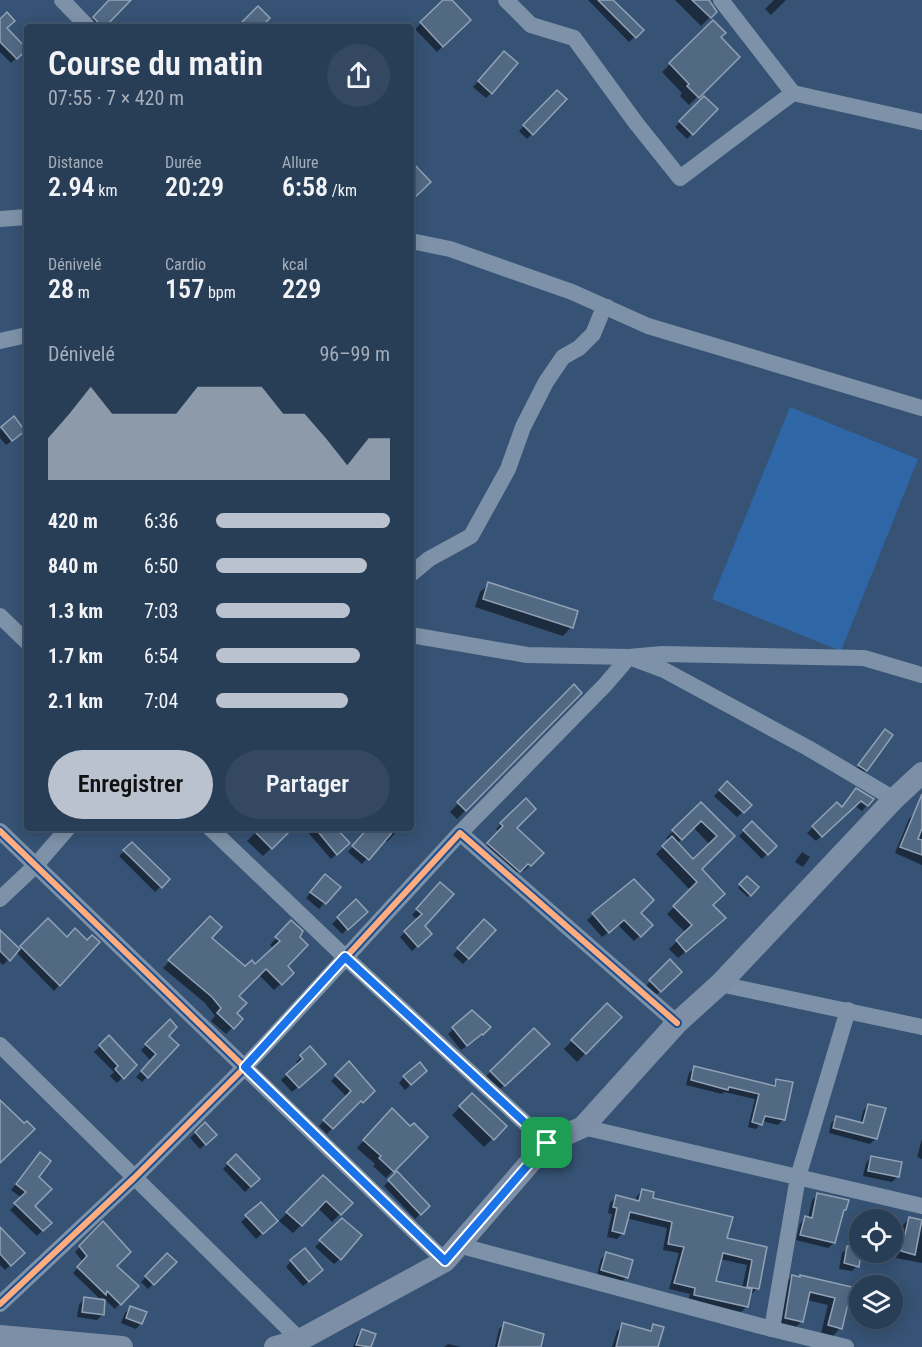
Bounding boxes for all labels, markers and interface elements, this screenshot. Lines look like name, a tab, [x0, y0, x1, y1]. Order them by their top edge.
text: Course du matin	[48, 44, 263, 83]
button: share	[327, 44, 390, 107]
text: 07:55 · 7 × 420 m	[48, 86, 184, 110]
text: Distance	[48, 153, 103, 172]
text: Durée	[165, 153, 202, 172]
text: Allure	[282, 153, 319, 172]
text: 2.94	[48, 172, 95, 202]
text: 20:29	[165, 172, 224, 202]
text: 6:58	[282, 172, 328, 202]
text: km	[95, 181, 118, 200]
text: /km	[328, 181, 357, 200]
text: Dénivelé	[48, 255, 101, 274]
text: Cardio	[165, 255, 206, 274]
text: kcal	[282, 255, 308, 274]
text: 28	[48, 274, 74, 304]
text: 157	[165, 274, 204, 304]
text: 229	[282, 274, 321, 304]
text: m	[74, 283, 90, 302]
text: bpm	[204, 283, 236, 302]
text: Dénivelé	[48, 342, 115, 366]
text: 96–99 m	[319, 342, 390, 366]
text: 420 m	[48, 509, 98, 533]
text: 6:36	[144, 509, 178, 533]
text: 840 m	[48, 554, 98, 578]
text: 6:50	[144, 554, 178, 578]
text: 1.3 km	[48, 599, 103, 623]
text: 7:03	[144, 599, 178, 623]
text: 1.7 km	[48, 644, 103, 668]
text: 6:54	[144, 644, 178, 668]
text: 2.1 km	[48, 689, 103, 713]
text: 7:04	[144, 689, 178, 713]
button: Enregistrer	[48, 750, 213, 819]
button: Partager	[225, 750, 390, 819]
pin	[521, 1117, 572, 1168]
icon: arrive	[530, 1126, 563, 1159]
map controls	[849, 1209, 903, 1329]
button: locate	[849, 1209, 903, 1263]
button: layers	[849, 1275, 903, 1329]

